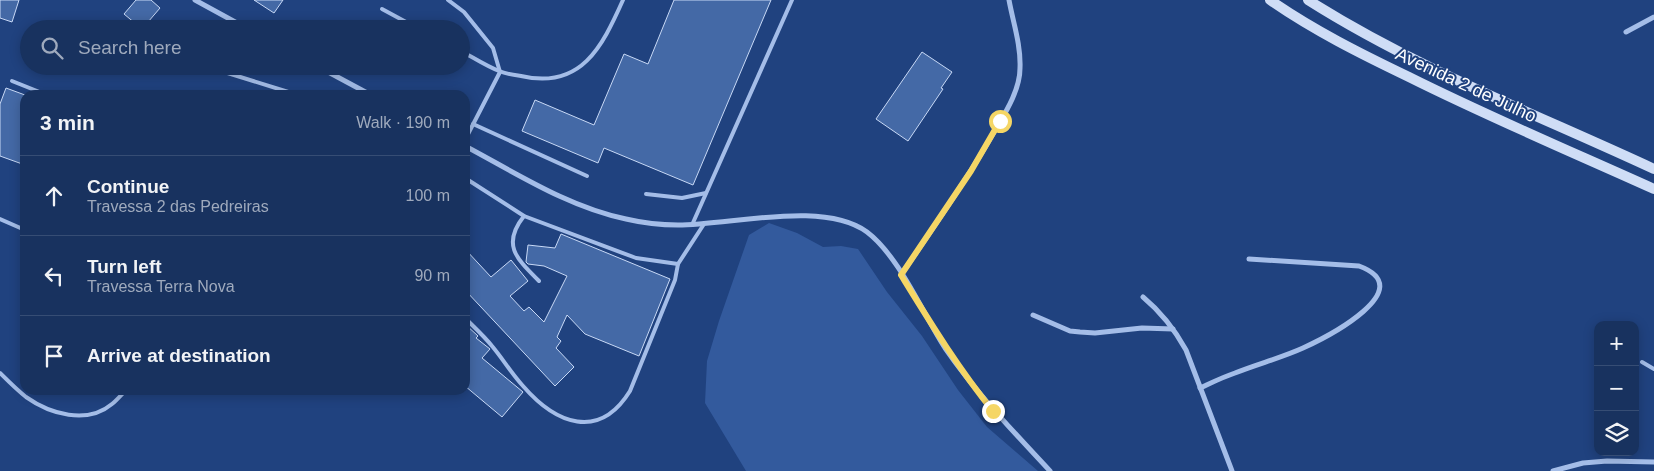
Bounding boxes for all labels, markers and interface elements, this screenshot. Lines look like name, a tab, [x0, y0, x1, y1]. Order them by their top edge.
search box	[20, 20, 470, 75]
icon: search	[38, 34, 66, 62]
text: Search here	[78, 37, 182, 58]
street label: Avenida 2 de Julho	[1393, 44, 1539, 126]
route start	[989, 110, 1012, 133]
text: 3 min	[40, 111, 95, 134]
text: Walk · 190 m	[356, 114, 450, 131]
text: Continue	[87, 176, 169, 197]
icon: ahead	[40, 182, 68, 210]
text: 100 m	[406, 187, 450, 204]
text: Travessa 2 das Pedreiras	[87, 198, 269, 215]
text: Turn left	[87, 256, 162, 277]
icon: left	[40, 262, 68, 290]
text: 90 m	[414, 267, 450, 284]
text: Travessa Terra Nova	[87, 278, 235, 295]
map controls	[1594, 321, 1639, 456]
button: +	[1594, 321, 1639, 366]
icon: arrive	[40, 342, 68, 370]
text: Arrive at destination	[87, 345, 271, 366]
button: −	[1594, 366, 1639, 411]
route end	[982, 400, 1005, 423]
button: layers	[1594, 411, 1639, 456]

